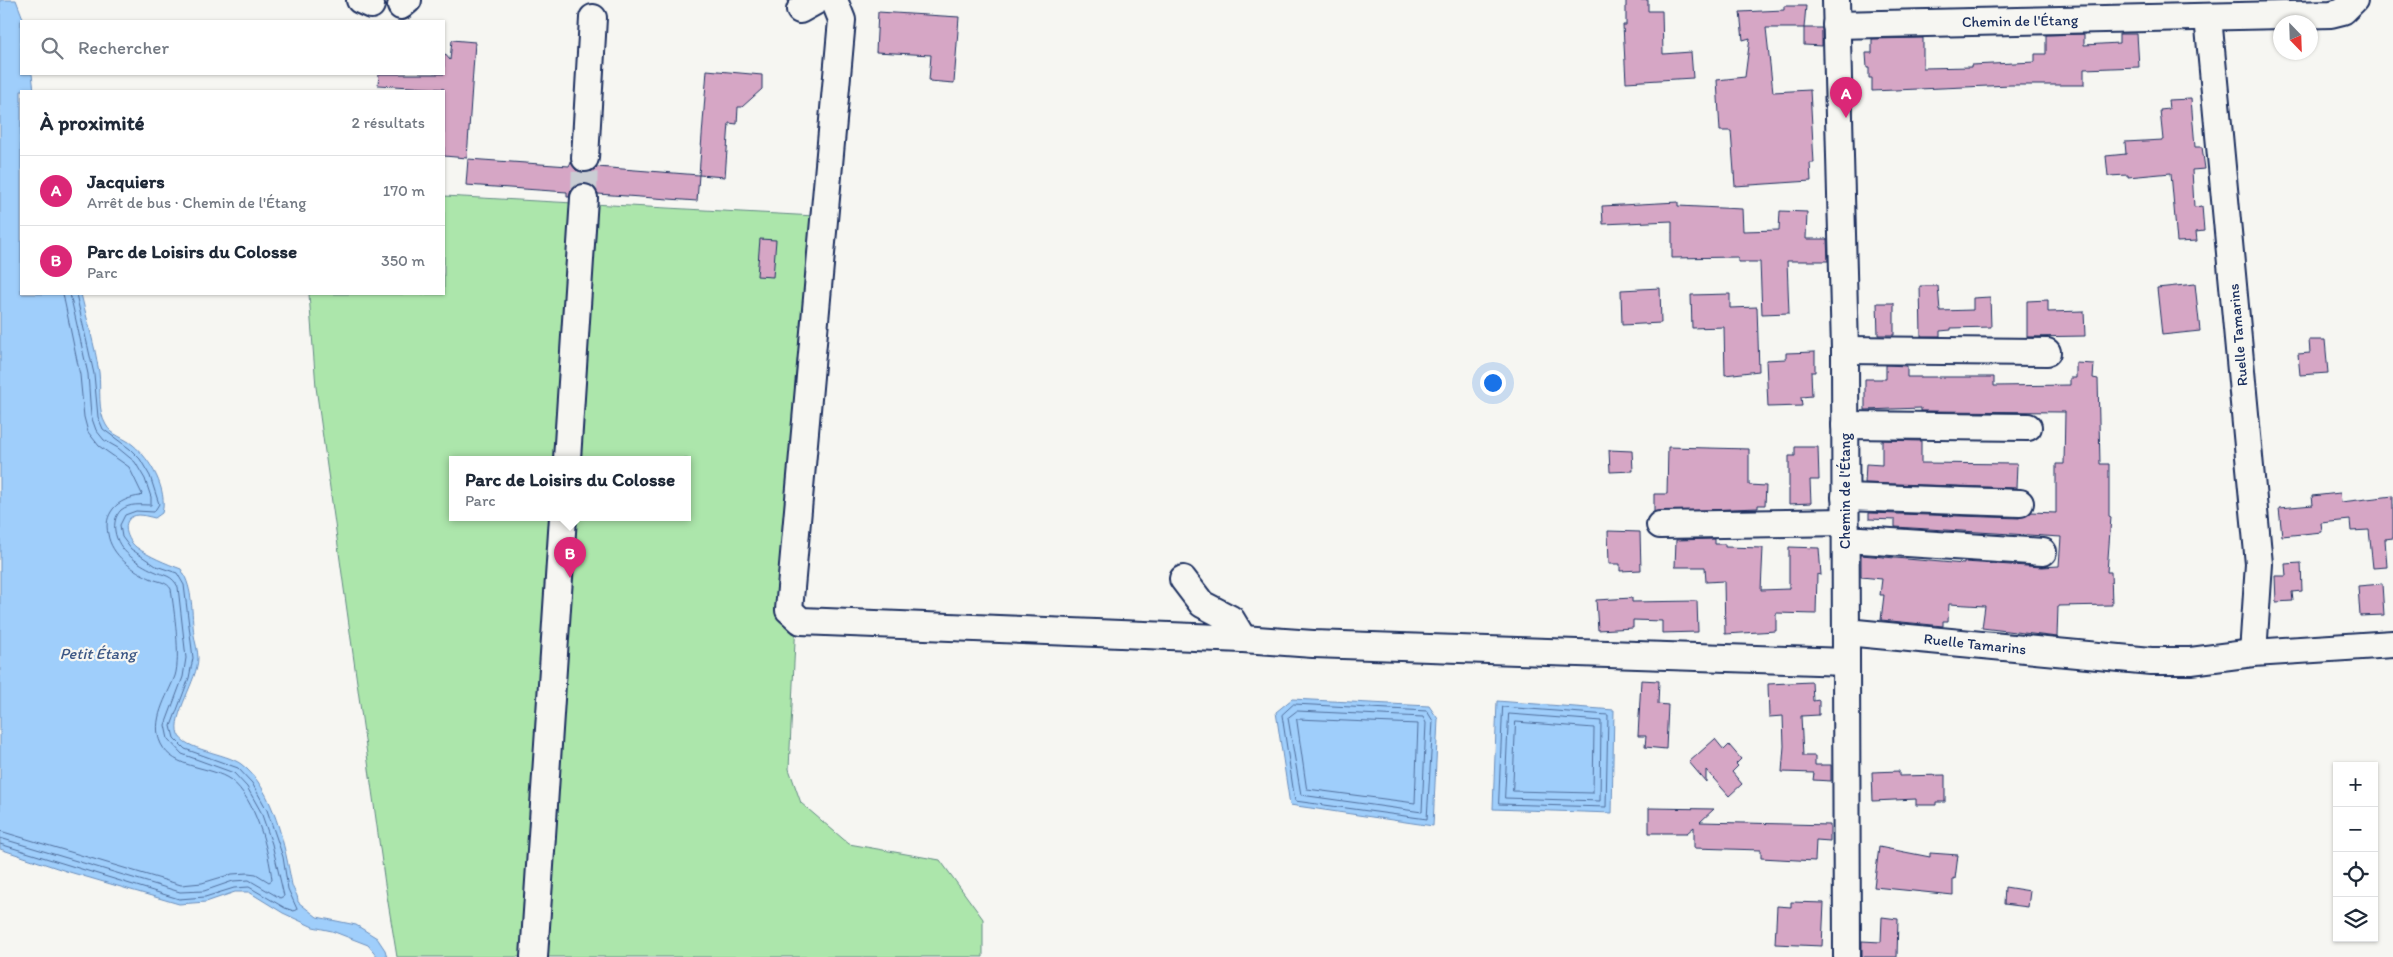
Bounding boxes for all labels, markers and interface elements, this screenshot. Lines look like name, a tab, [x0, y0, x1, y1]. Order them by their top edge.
street label: Chemin de l'Étang	[1962, 11, 2079, 31]
north arrow	[2273, 15, 2318, 60]
search box	[20, 20, 445, 75]
icon: search	[38, 34, 66, 62]
text: Rechercher	[78, 36, 169, 59]
pin: A	[1830, 77, 1862, 118]
text: À proximité	[40, 110, 145, 135]
text: 2 résultats	[351, 113, 425, 132]
text: Jacquiers	[87, 170, 165, 193]
text: A	[51, 181, 61, 200]
text: 170 m	[383, 181, 425, 200]
text: Arrêt de bus · Chemin de l'Étang	[87, 193, 306, 212]
text: Parc de Loisirs du Colosse	[87, 240, 297, 263]
text: B	[51, 251, 61, 270]
text: 350 m	[381, 251, 425, 270]
text: Parc	[87, 263, 118, 282]
street label: Ruelle Tamarins	[2225, 283, 2251, 387]
your location	[1480, 370, 1506, 396]
street label: Chemin de l'Étang	[1836, 432, 1854, 549]
popup	[449, 456, 691, 521]
text: Parc de Loisirs du Colosse	[465, 468, 675, 491]
text: Parc	[465, 491, 496, 510]
pin: B	[554, 537, 586, 578]
street label: Ruelle Tamarins	[1923, 630, 2027, 658]
water label: Petit Étang	[60, 644, 138, 663]
map controls	[2333, 762, 2378, 942]
button: +	[2333, 762, 2378, 807]
button: −	[2333, 807, 2378, 852]
button: locate	[2333, 852, 2378, 897]
button: layers	[2333, 897, 2378, 942]

